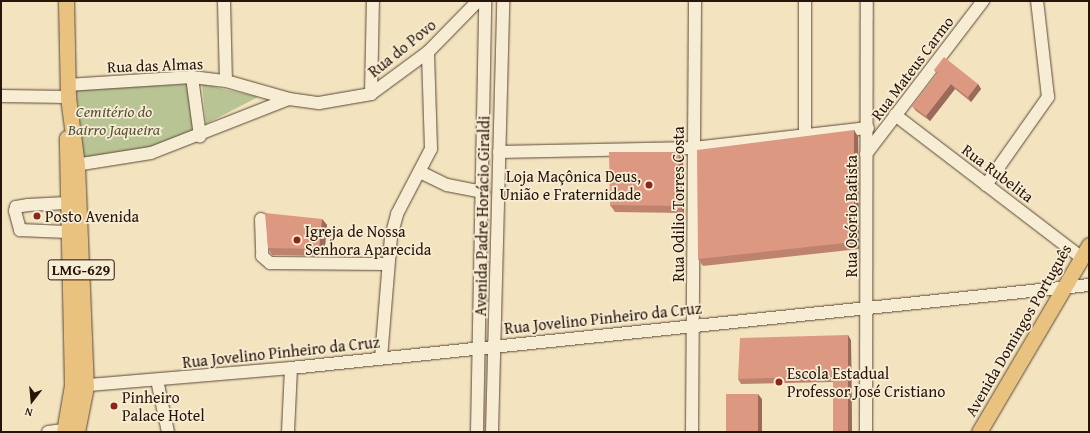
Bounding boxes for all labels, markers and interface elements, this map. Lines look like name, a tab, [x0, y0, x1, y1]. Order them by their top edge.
street label: Rua Mateus Carmo	[867, 12, 957, 124]
street label: Rua do Povo	[364, 15, 440, 81]
street label: Rua das Almas	[107, 54, 203, 76]
park label: Cemitério do Bairro Jaqueira	[68, 101, 160, 139]
street label: Avenida Padre Horácio Giraldi	[471, 115, 493, 317]
street label: Rua Odilio Torres Costa	[668, 126, 688, 282]
street label: Rua Rubelita	[958, 140, 1038, 206]
street label: Rua Osório Batista	[841, 155, 861, 277]
place label: Loja Maçônica Deus, União e Fraternidade	[500, 166, 641, 204]
marker: Loja Maçônica Deus, União e Fraternidade	[644, 180, 654, 190]
place label: Posto Avenida	[45, 206, 139, 226]
marker: Posto Avenida	[32, 211, 42, 221]
place label: Igreja de Nossa Senhora Aparecida	[305, 221, 431, 259]
marker: Igreja de Nossa Senhora Aparecida	[292, 235, 302, 245]
street label: Avenida Domingos Português	[961, 240, 1075, 420]
road number: LMG-629	[47, 257, 115, 283]
street label: Rua Jovelino Pinheiro da Cruz	[503, 298, 703, 338]
street label: Rua Jovelino Pinheiro da Cruz	[181, 332, 381, 372]
place label: Escola Estadual Professor José Cristiano	[787, 363, 945, 401]
marker: Escola Estadual Professor José Cristiano	[774, 377, 784, 387]
north arrow	[12, 381, 52, 421]
place label: Pinheiro Palace Hotel	[122, 387, 205, 425]
marker: Pinheiro Palace Hotel	[109, 401, 119, 411]
text: N	[23, 404, 34, 421]

